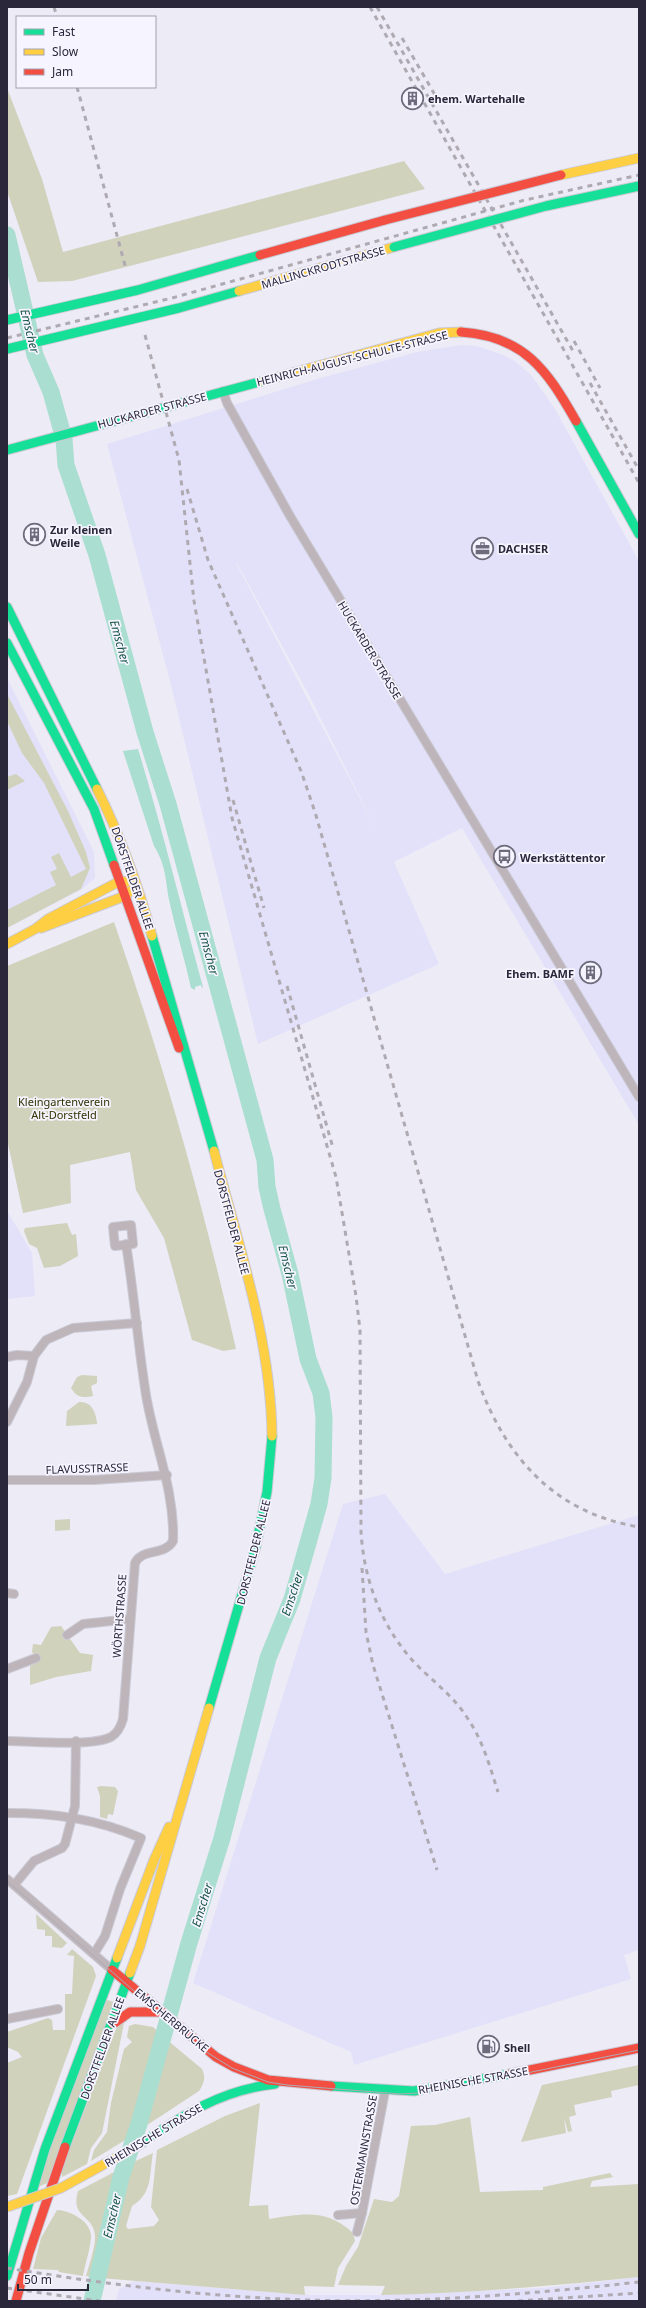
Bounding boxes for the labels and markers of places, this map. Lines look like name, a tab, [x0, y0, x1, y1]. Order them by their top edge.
building icon: ehem. Wartehalle	[400, 85, 426, 111]
place label: ehem. Wartehalle	[428, 91, 526, 106]
building icon: Zur kleinen Weile	[22, 522, 48, 548]
place label: Zur kleinen Weile	[50, 522, 112, 550]
office icon: DACHSER	[469, 535, 495, 561]
place label: DACHSER	[498, 541, 549, 556]
bus stop icon: Werkstättentor	[491, 844, 517, 870]
place label: Werkstättentor	[520, 850, 606, 865]
building icon: Ehem. BAMF	[577, 960, 603, 986]
place label: Ehem. BAMF	[506, 966, 574, 981]
fuel station icon: Shell	[475, 2034, 501, 2060]
place label: Shell	[504, 2040, 530, 2055]

